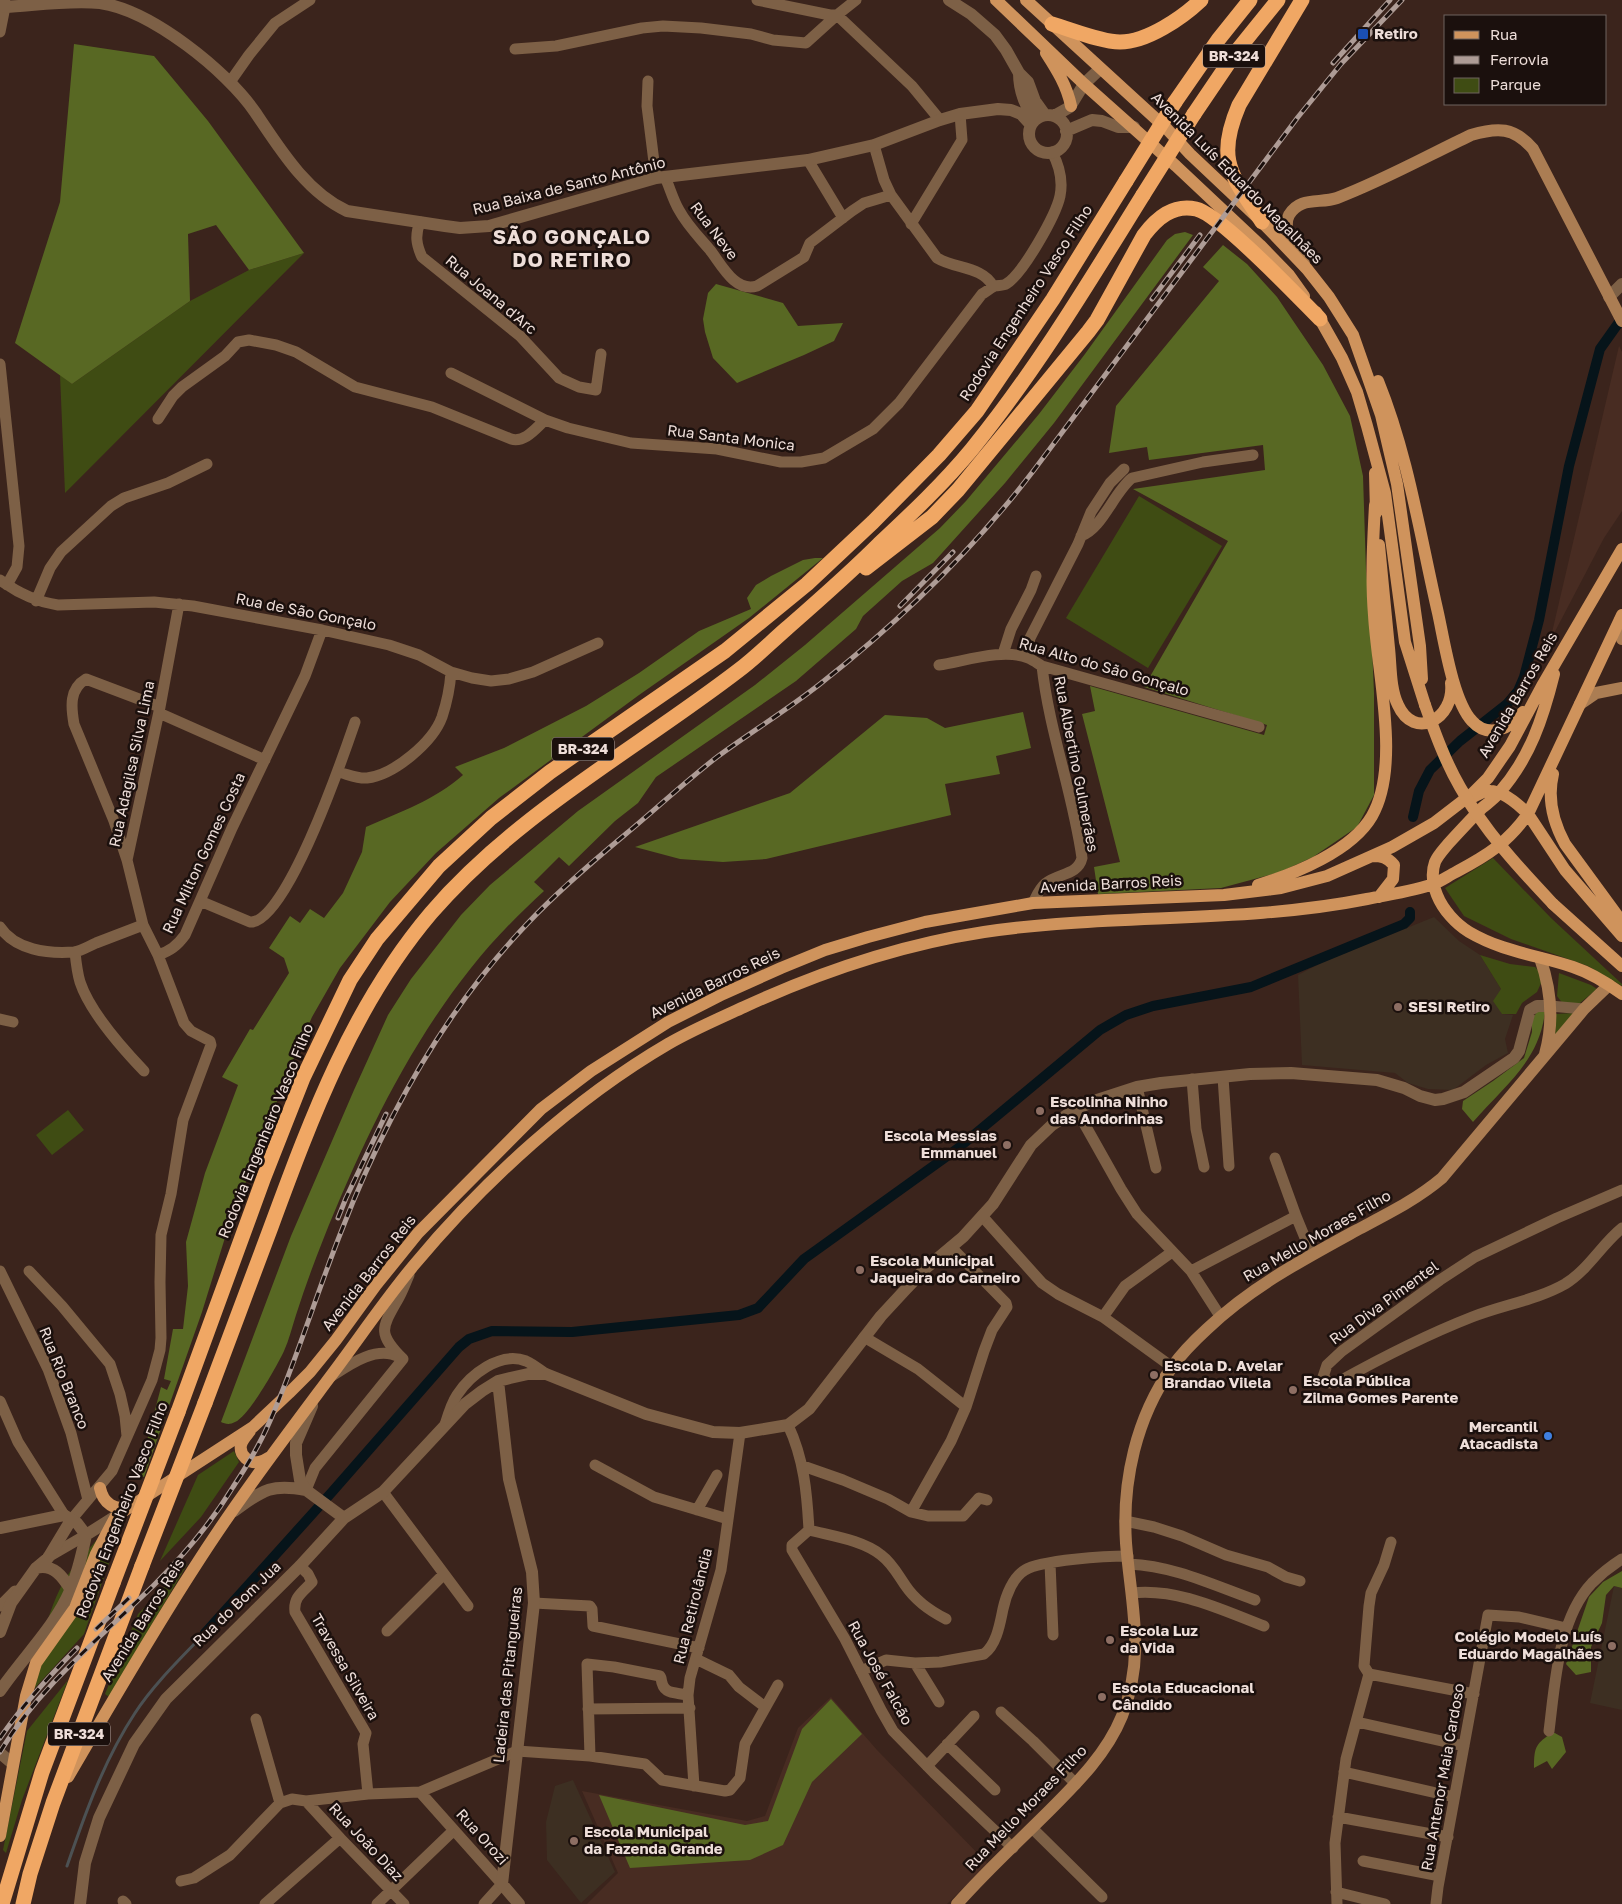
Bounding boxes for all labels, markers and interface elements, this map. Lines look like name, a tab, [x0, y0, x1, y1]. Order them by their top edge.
legend	[1444, 15, 1607, 105]
place label: Retiro	[1374, 24, 1418, 42]
text: Rua	[1490, 25, 1517, 43]
marker: Retiro	[1356, 27, 1370, 41]
road number: BR-324	[1203, 44, 1265, 68]
text: Ferrovia	[1490, 50, 1549, 68]
text: Parque	[1490, 75, 1541, 93]
street label: Avenida Luís Eduardo Magalhães	[1148, 88, 1327, 267]
street label: Rua Baixa de Santo Antônio	[471, 152, 667, 218]
street label: Rua Neve	[687, 198, 743, 263]
street label: Rodovia Engenheiro Vasco Filho	[955, 201, 1095, 404]
district label: SÃO GONÇALO DO RETIRO	[493, 224, 651, 271]
street label: Rua Joana d'Arc	[442, 251, 541, 338]
street label: Rua Santa Monica	[666, 420, 796, 454]
street label: Rua de São Gonçalo	[234, 589, 378, 633]
street label: Avenida Barros Reis	[1474, 628, 1560, 761]
street label: Rua Alto do São Gonçalo	[1017, 633, 1191, 699]
street label: Rua Albertino Gulmerães	[1051, 674, 1103, 853]
street label: Rua Adagilsa Silva Lima	[105, 679, 157, 849]
road number: BR-324	[552, 738, 614, 761]
street label: Rua Milton Gomes Costa	[158, 769, 248, 936]
street label: Avenida Barros Reis	[1039, 870, 1182, 896]
street label: Avenida Barros Reis	[647, 943, 782, 1021]
place label: SESI Retiro	[1408, 997, 1490, 1015]
marker: SESI Retiro	[1392, 1001, 1404, 1013]
street label: Rodovia Engenheiro Vasco Filho	[214, 1021, 317, 1241]
place label: Escolinha Ninho das Andorinhas	[1050, 1092, 1168, 1127]
marker: Escolinha Ninho das Andorinhas	[1034, 1105, 1046, 1117]
place label: Escola Messias Emmanuel	[884, 1126, 997, 1161]
marker: Escola Messias Emmanuel	[1001, 1139, 1013, 1151]
street label: Rua Mello Moraes Filho	[1239, 1185, 1394, 1285]
street label: Avenida Barros Reis	[317, 1211, 419, 1334]
place label: Escola Municipal Jaqueira do Carneiro	[870, 1251, 1020, 1286]
street label: Rua Diva Pimentel	[1325, 1257, 1442, 1348]
marker: Escola Municipal Jaqueira do Carneiro	[854, 1264, 866, 1276]
street label: Rua Rio Branco	[36, 1324, 94, 1431]
place label: Escola D. Avelar Brandao Vilela	[1164, 1356, 1283, 1391]
marker: Escola D. Avelar Brandao Vilela	[1148, 1369, 1160, 1381]
place label: Escola Pública Zilma Gomes Parente	[1303, 1371, 1458, 1406]
marker: Escola Pública Zilma Gomes Parente	[1287, 1384, 1299, 1396]
street label: Rodovia Engenheiro Vasco Filho	[71, 1399, 171, 1620]
place label: Mercantil Atacadista	[1459, 1417, 1538, 1452]
marker: Mercantil Atacadista	[1542, 1430, 1554, 1442]
street label: Rua Retirolândia	[669, 1546, 715, 1666]
street label: Avenida Barros Reis	[97, 1554, 187, 1685]
street label: Rua do Bom Jua	[189, 1557, 284, 1650]
street label: Ladeira das Pitangueiras	[489, 1586, 525, 1764]
street label: Travessa Silveira	[308, 1610, 384, 1723]
street label: Rua José Falcão	[845, 1617, 917, 1728]
place label: Escola Luz da Vida	[1120, 1621, 1198, 1656]
place label: Colégio Modelo Luís Eduardo Magalhães	[1455, 1627, 1602, 1662]
marker: Escola Luz da Vida	[1104, 1634, 1116, 1646]
marker: Colégio Modelo Luís Eduardo Magalhães	[1606, 1640, 1618, 1652]
place label: Escola Educacional Cândido	[1112, 1678, 1254, 1713]
street label: Rua Antenor Maia Cardoso	[1417, 1682, 1467, 1872]
marker: Escola Educacional Cândido	[1096, 1691, 1108, 1703]
road number: BR-324	[48, 1722, 110, 1746]
street label: Rua Mello Moraes Filho	[961, 1741, 1090, 1874]
street label: Rua João Diaz	[326, 1798, 408, 1884]
street label: Rua Orozi	[453, 1805, 512, 1868]
place label: Escola Municipal da Fazenda Grande	[584, 1822, 723, 1857]
marker: Escola Municipal da Fazenda Grande	[568, 1835, 580, 1847]

